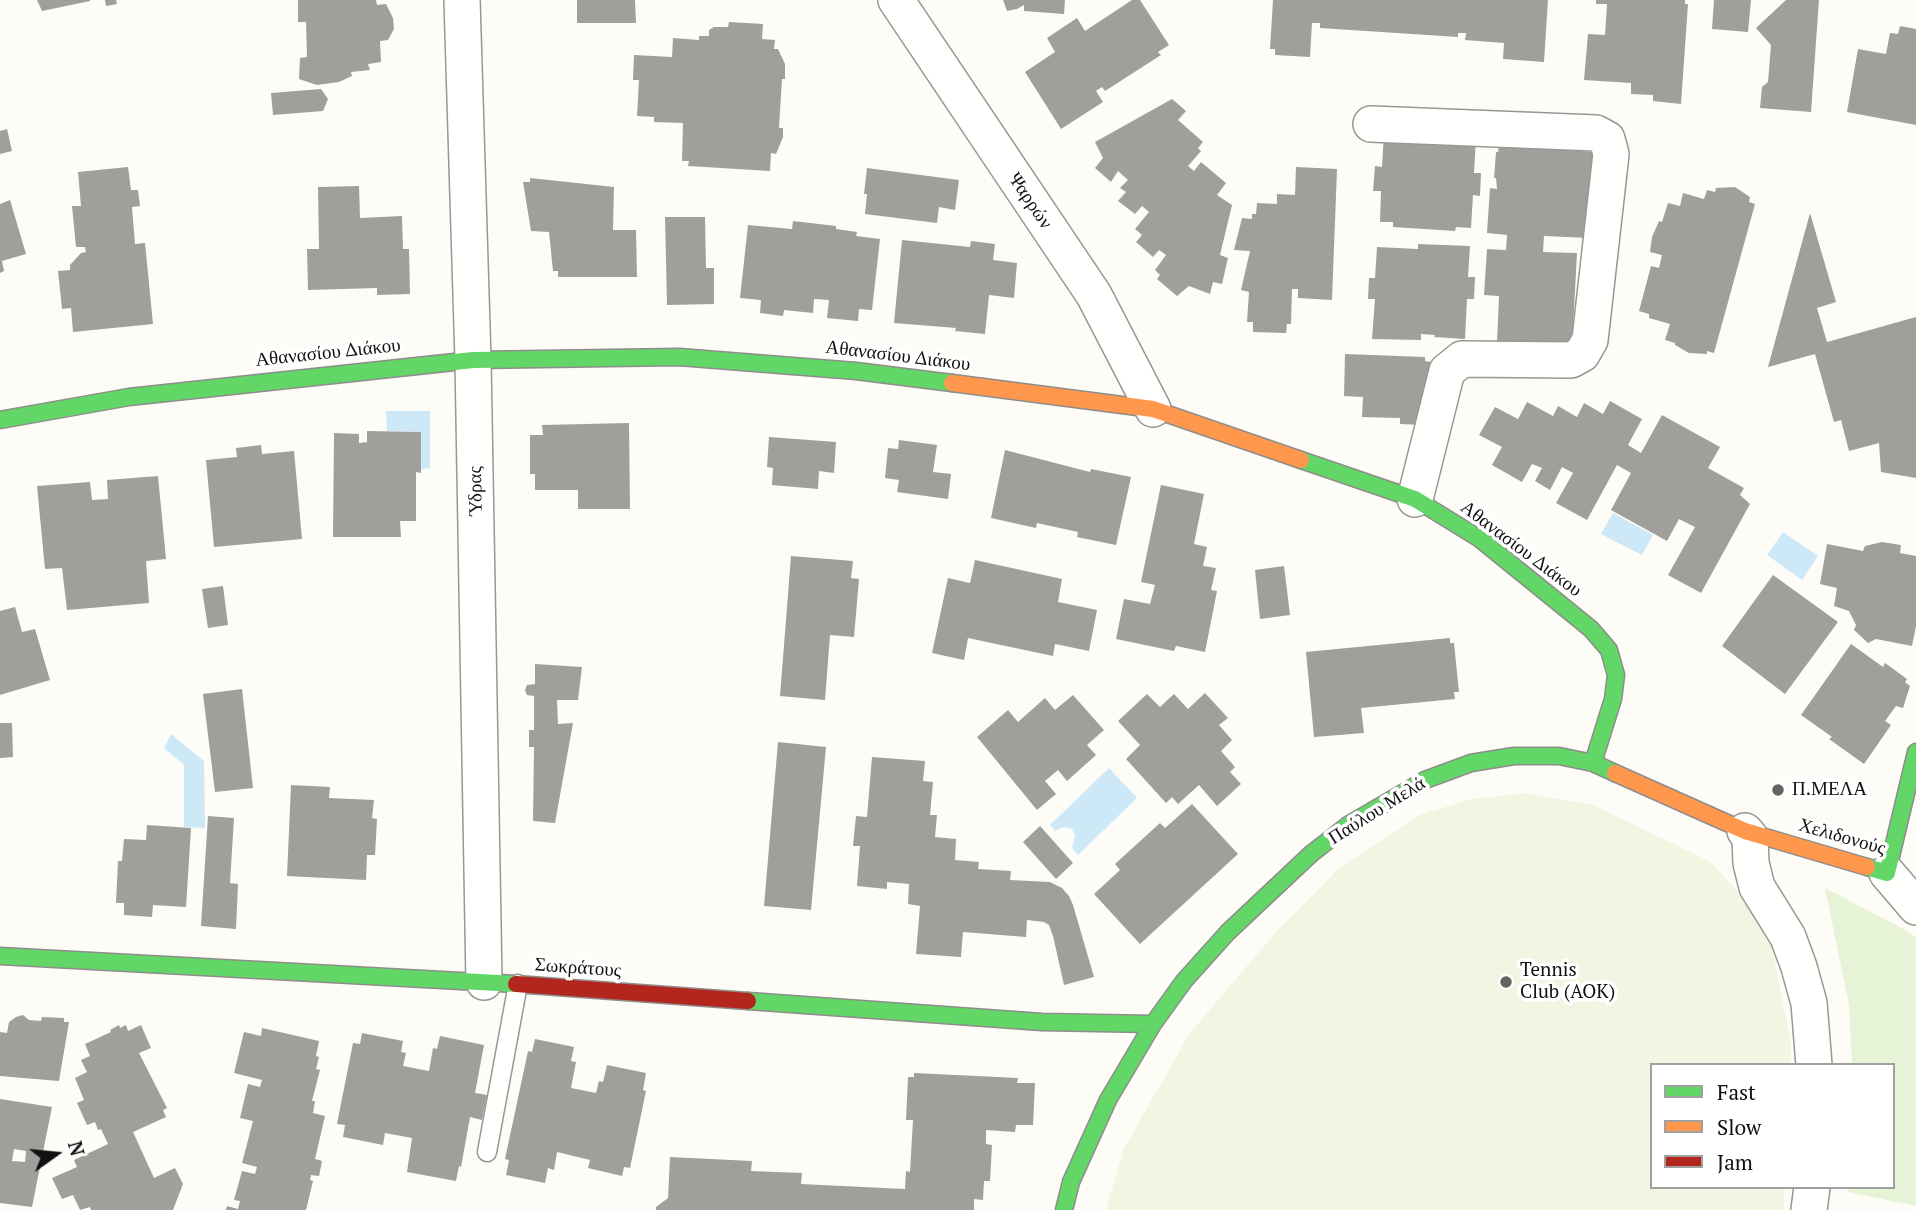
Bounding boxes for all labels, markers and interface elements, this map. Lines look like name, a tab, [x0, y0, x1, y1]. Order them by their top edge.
street label: Ψαρρών	[1003, 169, 1057, 233]
street label: Αθανασίου Διάκου	[254, 334, 402, 372]
street label: Αθανασίου Διάκου	[824, 336, 972, 376]
street label: Ύδρας	[464, 466, 488, 516]
street label: Αθανασίου Διάκου	[1456, 496, 1586, 602]
street label: Παύλου Μελά	[1324, 772, 1430, 850]
place label: Π.ΜΕΛΑ	[1792, 779, 1867, 801]
marker: Π.ΜΕΛΑ	[1770, 782, 1786, 798]
street label: Χελιδονούς	[1796, 814, 1888, 860]
street label: Σωκράτους	[534, 954, 622, 982]
place label: Tennis Club (AOK)	[1520, 960, 1615, 1004]
marker: Tennis Club (AOK)	[1498, 974, 1514, 990]
legend	[1650, 1063, 1895, 1189]
text: Fast	[1717, 1078, 1756, 1106]
text: Slow	[1717, 1113, 1761, 1141]
north arrow	[21, 1119, 91, 1189]
text: N	[63, 1138, 91, 1159]
text: Jam	[1717, 1148, 1753, 1176]

